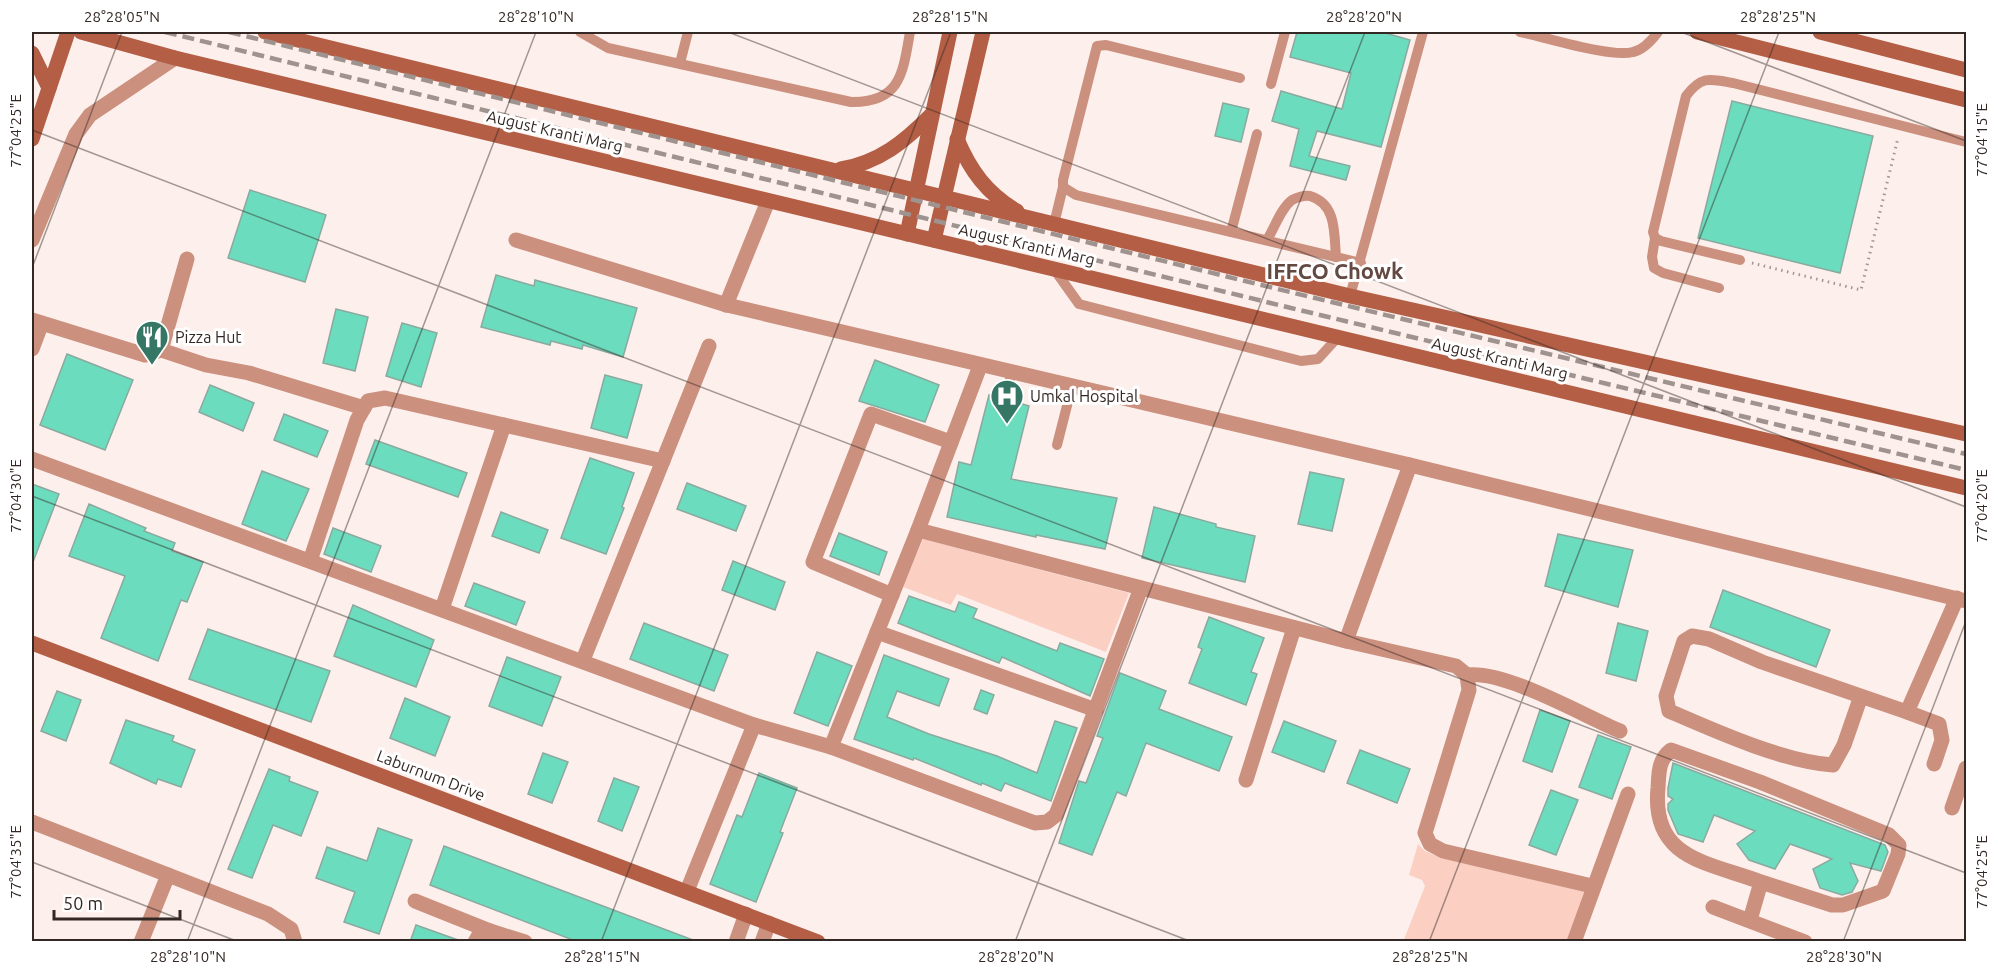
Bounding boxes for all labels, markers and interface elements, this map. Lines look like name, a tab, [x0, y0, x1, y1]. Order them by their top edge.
text: 28°28'05"N	[84, 8, 160, 25]
text: 28°28'10"N	[498, 8, 574, 25]
text: 28°28'15"N	[912, 8, 988, 25]
text: 28°28'20"N	[1326, 8, 1402, 25]
text: 28°28'25"N	[1740, 8, 1816, 25]
text: 77°04'25"E	[7, 94, 24, 168]
text: 77°04'15"E	[1973, 103, 1990, 177]
street label: August Kranti Marg	[485, 107, 625, 155]
street label: August Kranti Marg	[957, 220, 1097, 268]
district label: IFFCO Chowk	[1267, 258, 1404, 283]
restaurant icon: Pizza Hut	[134, 319, 170, 366]
place label: Pizza Hut	[175, 328, 242, 346]
street label: August Kranti Marg	[1430, 334, 1570, 382]
hospital icon: Umkal Hospital	[989, 378, 1025, 425]
place label: Umkal Hospital	[1030, 387, 1138, 405]
text: 77°04'30"E	[7, 459, 24, 533]
text: 77°04'20"E	[1973, 469, 1990, 543]
street label: Laburnum Drive	[374, 746, 488, 804]
text: 77°04'35"E	[7, 825, 24, 899]
text: 77°04'25"E	[1973, 835, 1990, 909]
scale bar	[54, 883, 180, 921]
text: 50 m	[63, 893, 103, 913]
text: 28°28'10"N	[150, 948, 226, 965]
text: 28°28'15"N	[564, 948, 640, 965]
text: 28°28'20"N	[978, 948, 1054, 965]
text: 28°28'25"N	[1392, 948, 1468, 965]
text: 28°28'30"N	[1806, 948, 1882, 965]

